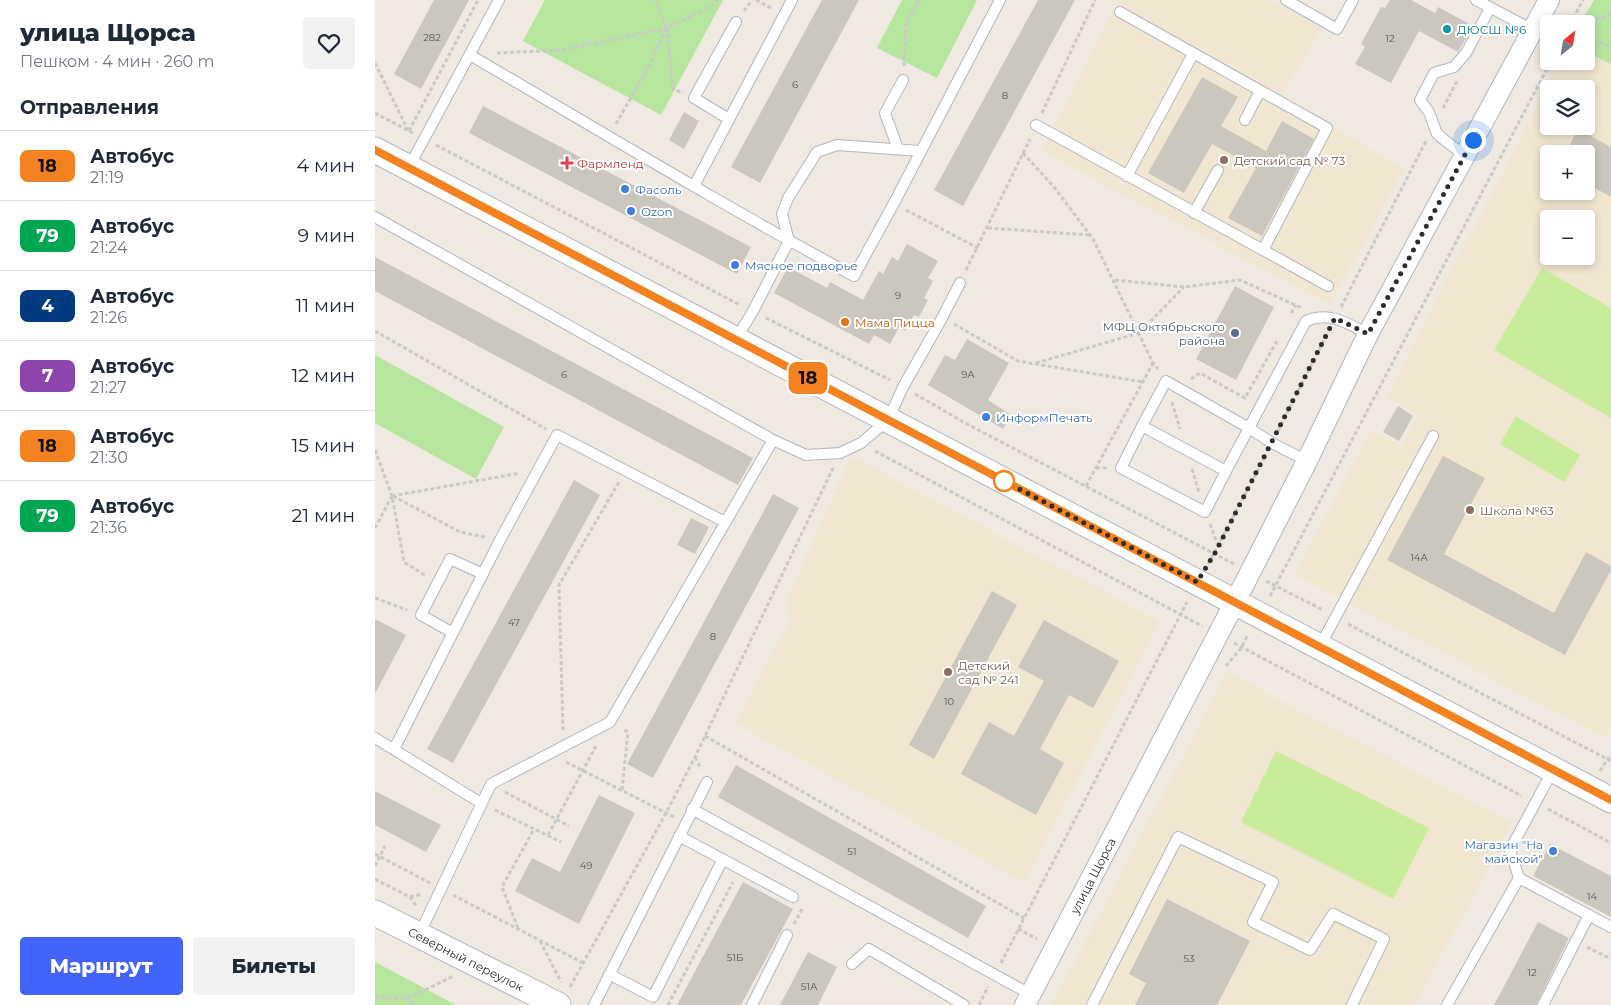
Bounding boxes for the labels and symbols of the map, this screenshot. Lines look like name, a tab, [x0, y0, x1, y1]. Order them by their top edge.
north arrow	[1540, 15, 1595, 70]
place label: ДЮСШ №6	[1457, 22, 1526, 37]
marker: ДЮСШ №6	[1441, 23, 1453, 35]
house number: 282	[423, 31, 441, 44]
house number: 12	[1385, 32, 1395, 45]
house number: 6	[792, 78, 798, 91]
house number: 8	[1002, 89, 1008, 102]
your location	[1461, 128, 1486, 153]
place label: Детский сад № 73	[1234, 153, 1345, 168]
marker: Детский сад № 73	[1218, 154, 1230, 166]
place label: Фармленд	[577, 156, 644, 171]
marker: Фармленд	[561, 157, 573, 169]
place label: Фасоль	[635, 182, 682, 197]
marker: Фасоль	[619, 183, 631, 195]
place label: Ozon	[641, 204, 673, 219]
marker: Ozon	[625, 205, 637, 217]
place label: Мясное подворье	[745, 258, 858, 273]
marker: Мясное подворье	[729, 259, 741, 271]
house number: 9	[895, 289, 901, 302]
place label: Мама Пицца	[855, 315, 935, 330]
marker: Мама Пицца	[839, 316, 851, 328]
place label: МФЦ Октябрьского района	[1102, 319, 1225, 348]
marker: МФЦ Октябрьского района	[1229, 327, 1241, 339]
line badge: 18	[785, 362, 831, 394]
house number: 6	[561, 368, 567, 381]
house number: 9А	[961, 368, 975, 381]
place label: ИнформПечать	[996, 410, 1093, 425]
marker: ИнформПечать	[980, 411, 992, 423]
unlabelled marker	[993, 470, 1015, 492]
place label: Школа №63	[1480, 503, 1554, 518]
marker: Школа №63	[1464, 504, 1476, 516]
house number: 14А	[1410, 551, 1428, 564]
house number: 47	[508, 616, 520, 629]
house number: 8	[710, 630, 716, 643]
place label: Детский сад № 241	[958, 658, 1019, 687]
marker: Детский сад № 241	[942, 666, 954, 678]
house number: 10	[944, 695, 954, 708]
street label: улица Щорса	[1066, 835, 1118, 917]
place label: Магазин "На майской"	[1465, 837, 1543, 866]
house number: 51	[847, 845, 857, 858]
marker: Магазин "На майской"	[1547, 845, 1559, 857]
house number: 49	[580, 859, 592, 872]
house number: 14	[1587, 890, 1597, 903]
street label: Северный переулок	[406, 924, 526, 994]
house number: 51Б	[727, 951, 743, 964]
house number: 53	[1183, 952, 1195, 965]
house number: 12	[1527, 966, 1537, 979]
house number: 51А	[801, 980, 818, 993]

